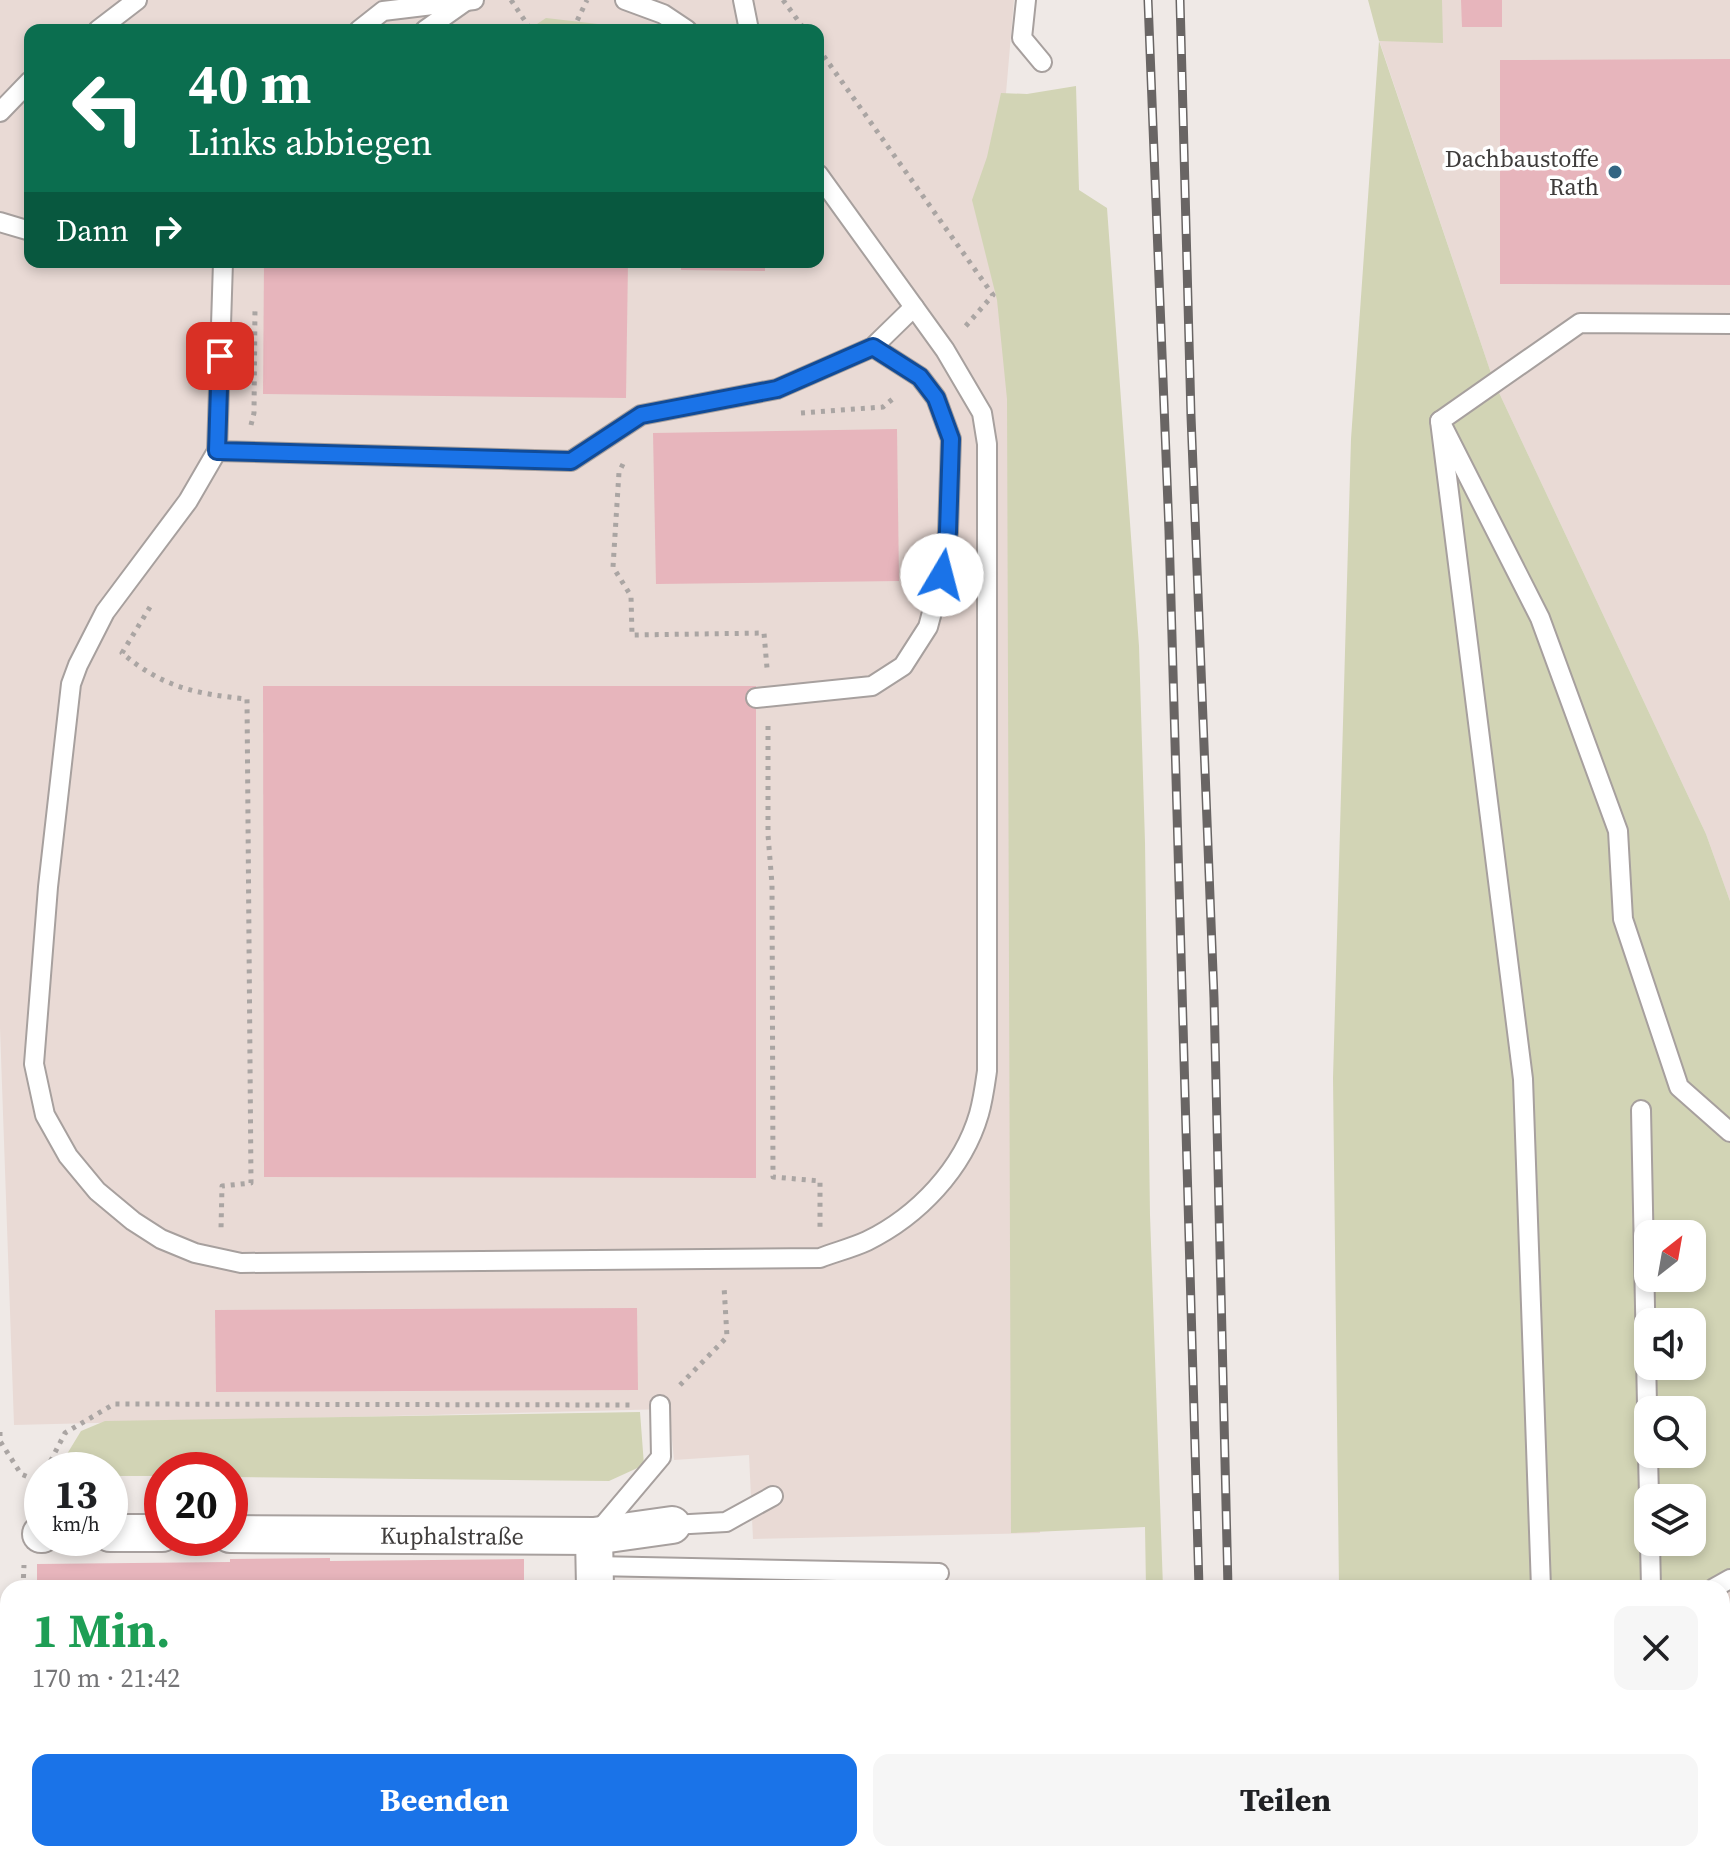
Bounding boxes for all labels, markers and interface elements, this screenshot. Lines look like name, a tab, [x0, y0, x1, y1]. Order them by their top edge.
text: 40 m	[188, 45, 311, 122]
icon: left	[56, 56, 160, 160]
text: Links abbiegen	[188, 118, 432, 167]
place label: Dachbaustoffe Rath	[1445, 142, 1599, 203]
marker: Dachbaustoffe Rath	[1606, 163, 1624, 181]
icon: right	[145, 208, 189, 252]
text: Dann	[56, 210, 129, 251]
pin	[186, 322, 254, 390]
icon: arrive	[198, 334, 242, 378]
position arrow	[900, 533, 984, 617]
north arrow	[1634, 1220, 1706, 1292]
map controls	[1634, 1220, 1706, 1556]
button: sound	[1634, 1308, 1706, 1380]
button: search	[1634, 1396, 1706, 1468]
speed limit sign: 20	[144, 1452, 248, 1556]
text: 13	[54, 1467, 98, 1521]
button: layers	[1634, 1484, 1706, 1556]
text: km/h	[52, 1510, 100, 1538]
street label: Kuphalstraße	[380, 1518, 524, 1552]
text: 1 Min.	[32, 1597, 170, 1663]
button: close	[1614, 1606, 1698, 1690]
text: 170 m · 21:42	[32, 1660, 180, 1696]
button: Beenden	[32, 1754, 857, 1846]
button: Teilen	[873, 1754, 1698, 1846]

